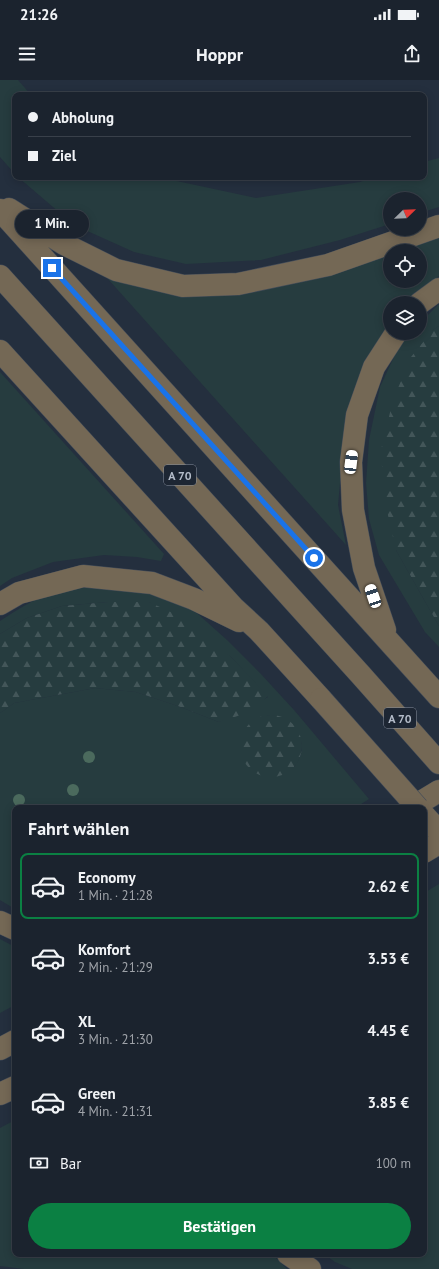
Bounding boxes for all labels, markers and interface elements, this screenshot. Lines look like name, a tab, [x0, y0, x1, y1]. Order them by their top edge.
text: 21:26	[20, 5, 58, 24]
icon: menu	[16, 43, 38, 65]
text: Hoppr	[196, 43, 243, 66]
icon: share	[401, 43, 423, 65]
text: Abholung	[52, 108, 114, 127]
text: Ziel	[52, 146, 76, 165]
north arrow	[383, 192, 427, 236]
map controls	[383, 192, 427, 340]
callout: 1 Min.	[15, 210, 89, 238]
text: 1 Min.	[35, 215, 69, 232]
button: locate	[383, 244, 427, 288]
route end	[43, 259, 61, 277]
button: layers	[383, 296, 427, 340]
car	[344, 449, 358, 475]
road number: A 70	[164, 465, 196, 485]
route start	[305, 549, 323, 567]
car	[363, 583, 383, 609]
road number: A 70	[384, 708, 416, 728]
text: Fahrt wählen	[28, 817, 129, 840]
icon: car	[30, 868, 66, 904]
text: Economy	[78, 868, 136, 887]
text: 2.62 €	[367, 877, 409, 896]
text: 1 Min. · 21:28	[78, 887, 153, 904]
icon: car	[30, 940, 66, 976]
text: Komfort	[78, 940, 130, 959]
text: 3.53 €	[367, 949, 409, 968]
text: 2 Min. · 21:29	[78, 959, 153, 976]
icon: car	[30, 1012, 66, 1048]
text: XL	[78, 1012, 95, 1031]
text: 4.45 €	[367, 1021, 409, 1040]
text: 3 Min. · 21:30	[78, 1031, 153, 1048]
icon: car	[30, 1084, 66, 1120]
text: Green	[78, 1084, 116, 1103]
text: 3.85 €	[367, 1093, 409, 1112]
text: 4 Min. · 21:31	[78, 1103, 153, 1120]
icon: cash	[28, 1152, 50, 1174]
text: Bar	[60, 1154, 81, 1173]
text: 100 m	[376, 1155, 411, 1172]
button: Bestätigen	[28, 1203, 411, 1249]

